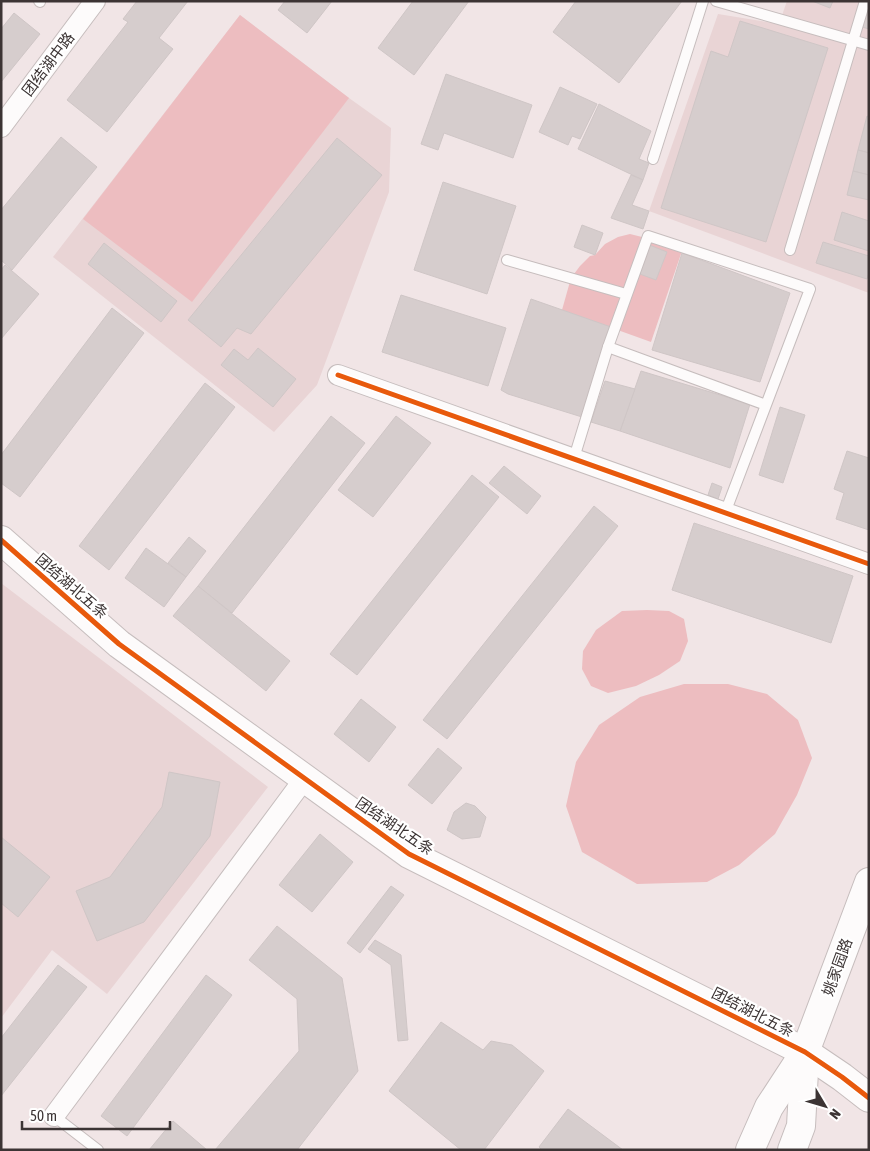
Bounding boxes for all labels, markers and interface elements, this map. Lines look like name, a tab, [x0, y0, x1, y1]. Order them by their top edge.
street label: 团结湖中路	[19, 29, 77, 99]
street label: 团结湖北五条	[32, 550, 112, 622]
street label: 团结湖北五条	[353, 794, 437, 858]
street label: 姚家园路	[819, 936, 855, 998]
street label: 团结湖北五条	[709, 984, 797, 1040]
north arrow	[800, 1081, 850, 1131]
scale bar	[22, 1098, 170, 1130]
text: N	[826, 1106, 844, 1122]
text: 50 m	[30, 1107, 57, 1124]

